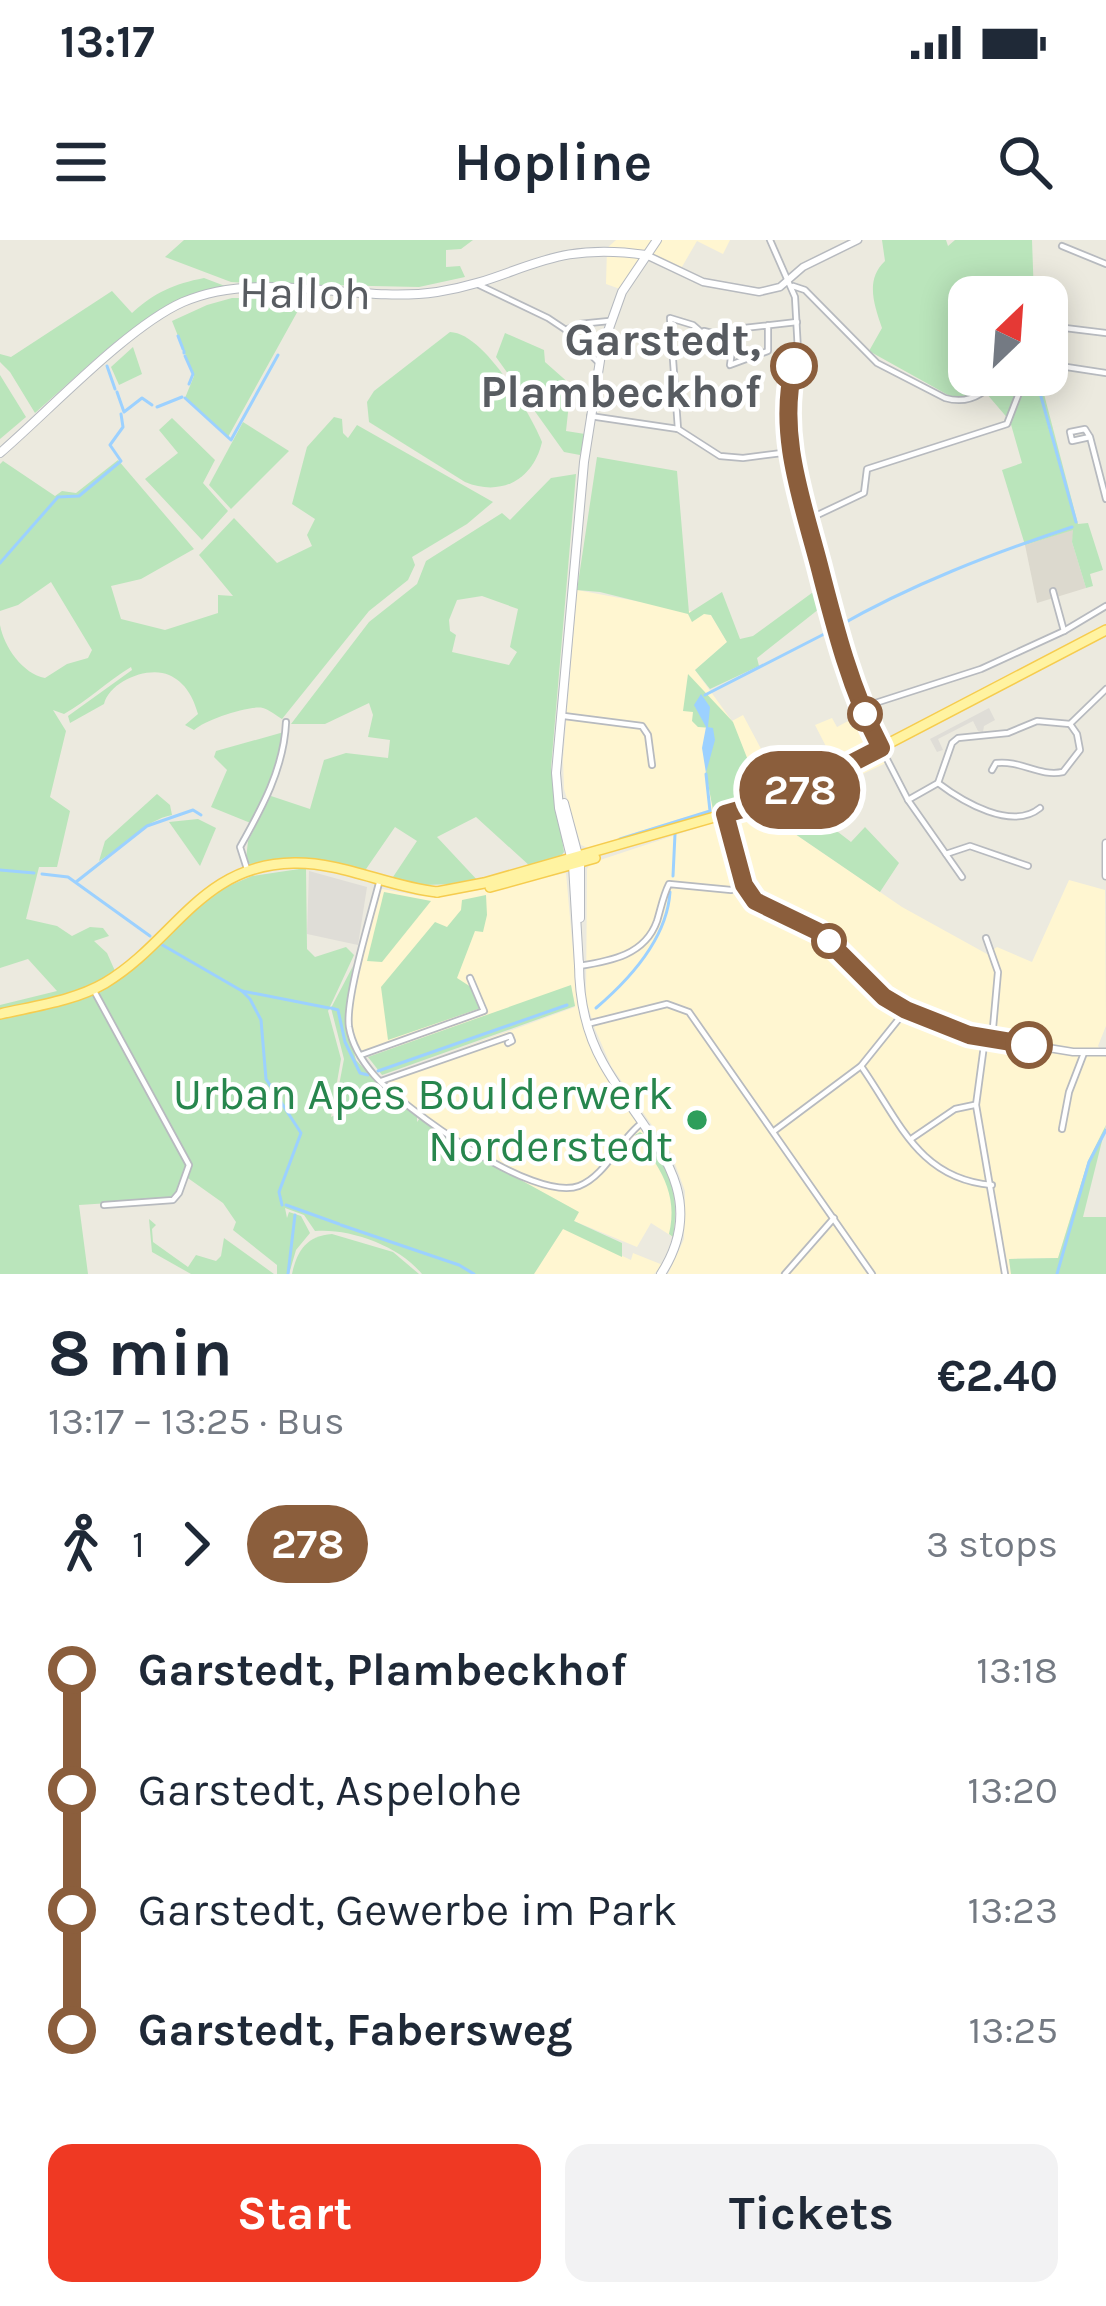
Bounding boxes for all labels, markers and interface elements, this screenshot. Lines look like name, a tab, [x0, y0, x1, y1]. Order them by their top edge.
text: 13:17	[60, 16, 155, 68]
icon: menu	[48, 129, 114, 195]
icon: search	[992, 129, 1058, 195]
text: Hopline	[454, 130, 652, 194]
street label: Halloh	[239, 266, 371, 320]
north arrow	[948, 276, 1068, 396]
map controls	[948, 276, 1068, 396]
place label: Garstedt, Plambeckhof	[480, 314, 761, 418]
marker: Garstedt, Plambeckhof	[772, 344, 816, 388]
unlabelled marker	[849, 698, 881, 730]
line badge: 278	[731, 751, 869, 829]
text: 278	[763, 765, 837, 815]
unlabelled marker	[813, 925, 845, 957]
unlabelled marker	[1007, 1023, 1051, 1067]
place label: Urban Apes Boulderwerk Norderstedt	[173, 1068, 673, 1172]
marker: Urban Apes Boulderwerk Norderstedt	[684, 1107, 710, 1133]
text: 8 min	[48, 1314, 233, 1392]
text: €2.40	[937, 1350, 1058, 1402]
text: 13:17 – 13:25 · Bus	[48, 1398, 344, 1444]
icon: walk	[48, 1511, 114, 1577]
icon: forward	[163, 1511, 229, 1577]
text: 278	[271, 1519, 344, 1569]
text: 1	[132, 1521, 145, 1567]
text: 3 stops	[926, 1521, 1058, 1567]
text: Garstedt, Plambeckhof	[138, 1644, 627, 1696]
text: 13:18	[976, 1647, 1058, 1693]
text: Garstedt, Aspelohe	[138, 1764, 522, 1816]
text: 13:20	[967, 1767, 1058, 1813]
text: Garstedt, Gewerbe im Park	[138, 1884, 677, 1936]
text: 13:23	[967, 1887, 1058, 1933]
text: Garstedt, Fabersweg	[138, 2004, 573, 2056]
text: 13:25	[968, 2007, 1058, 2053]
button: Start	[48, 2144, 541, 2282]
button: Tickets	[565, 2144, 1058, 2282]

